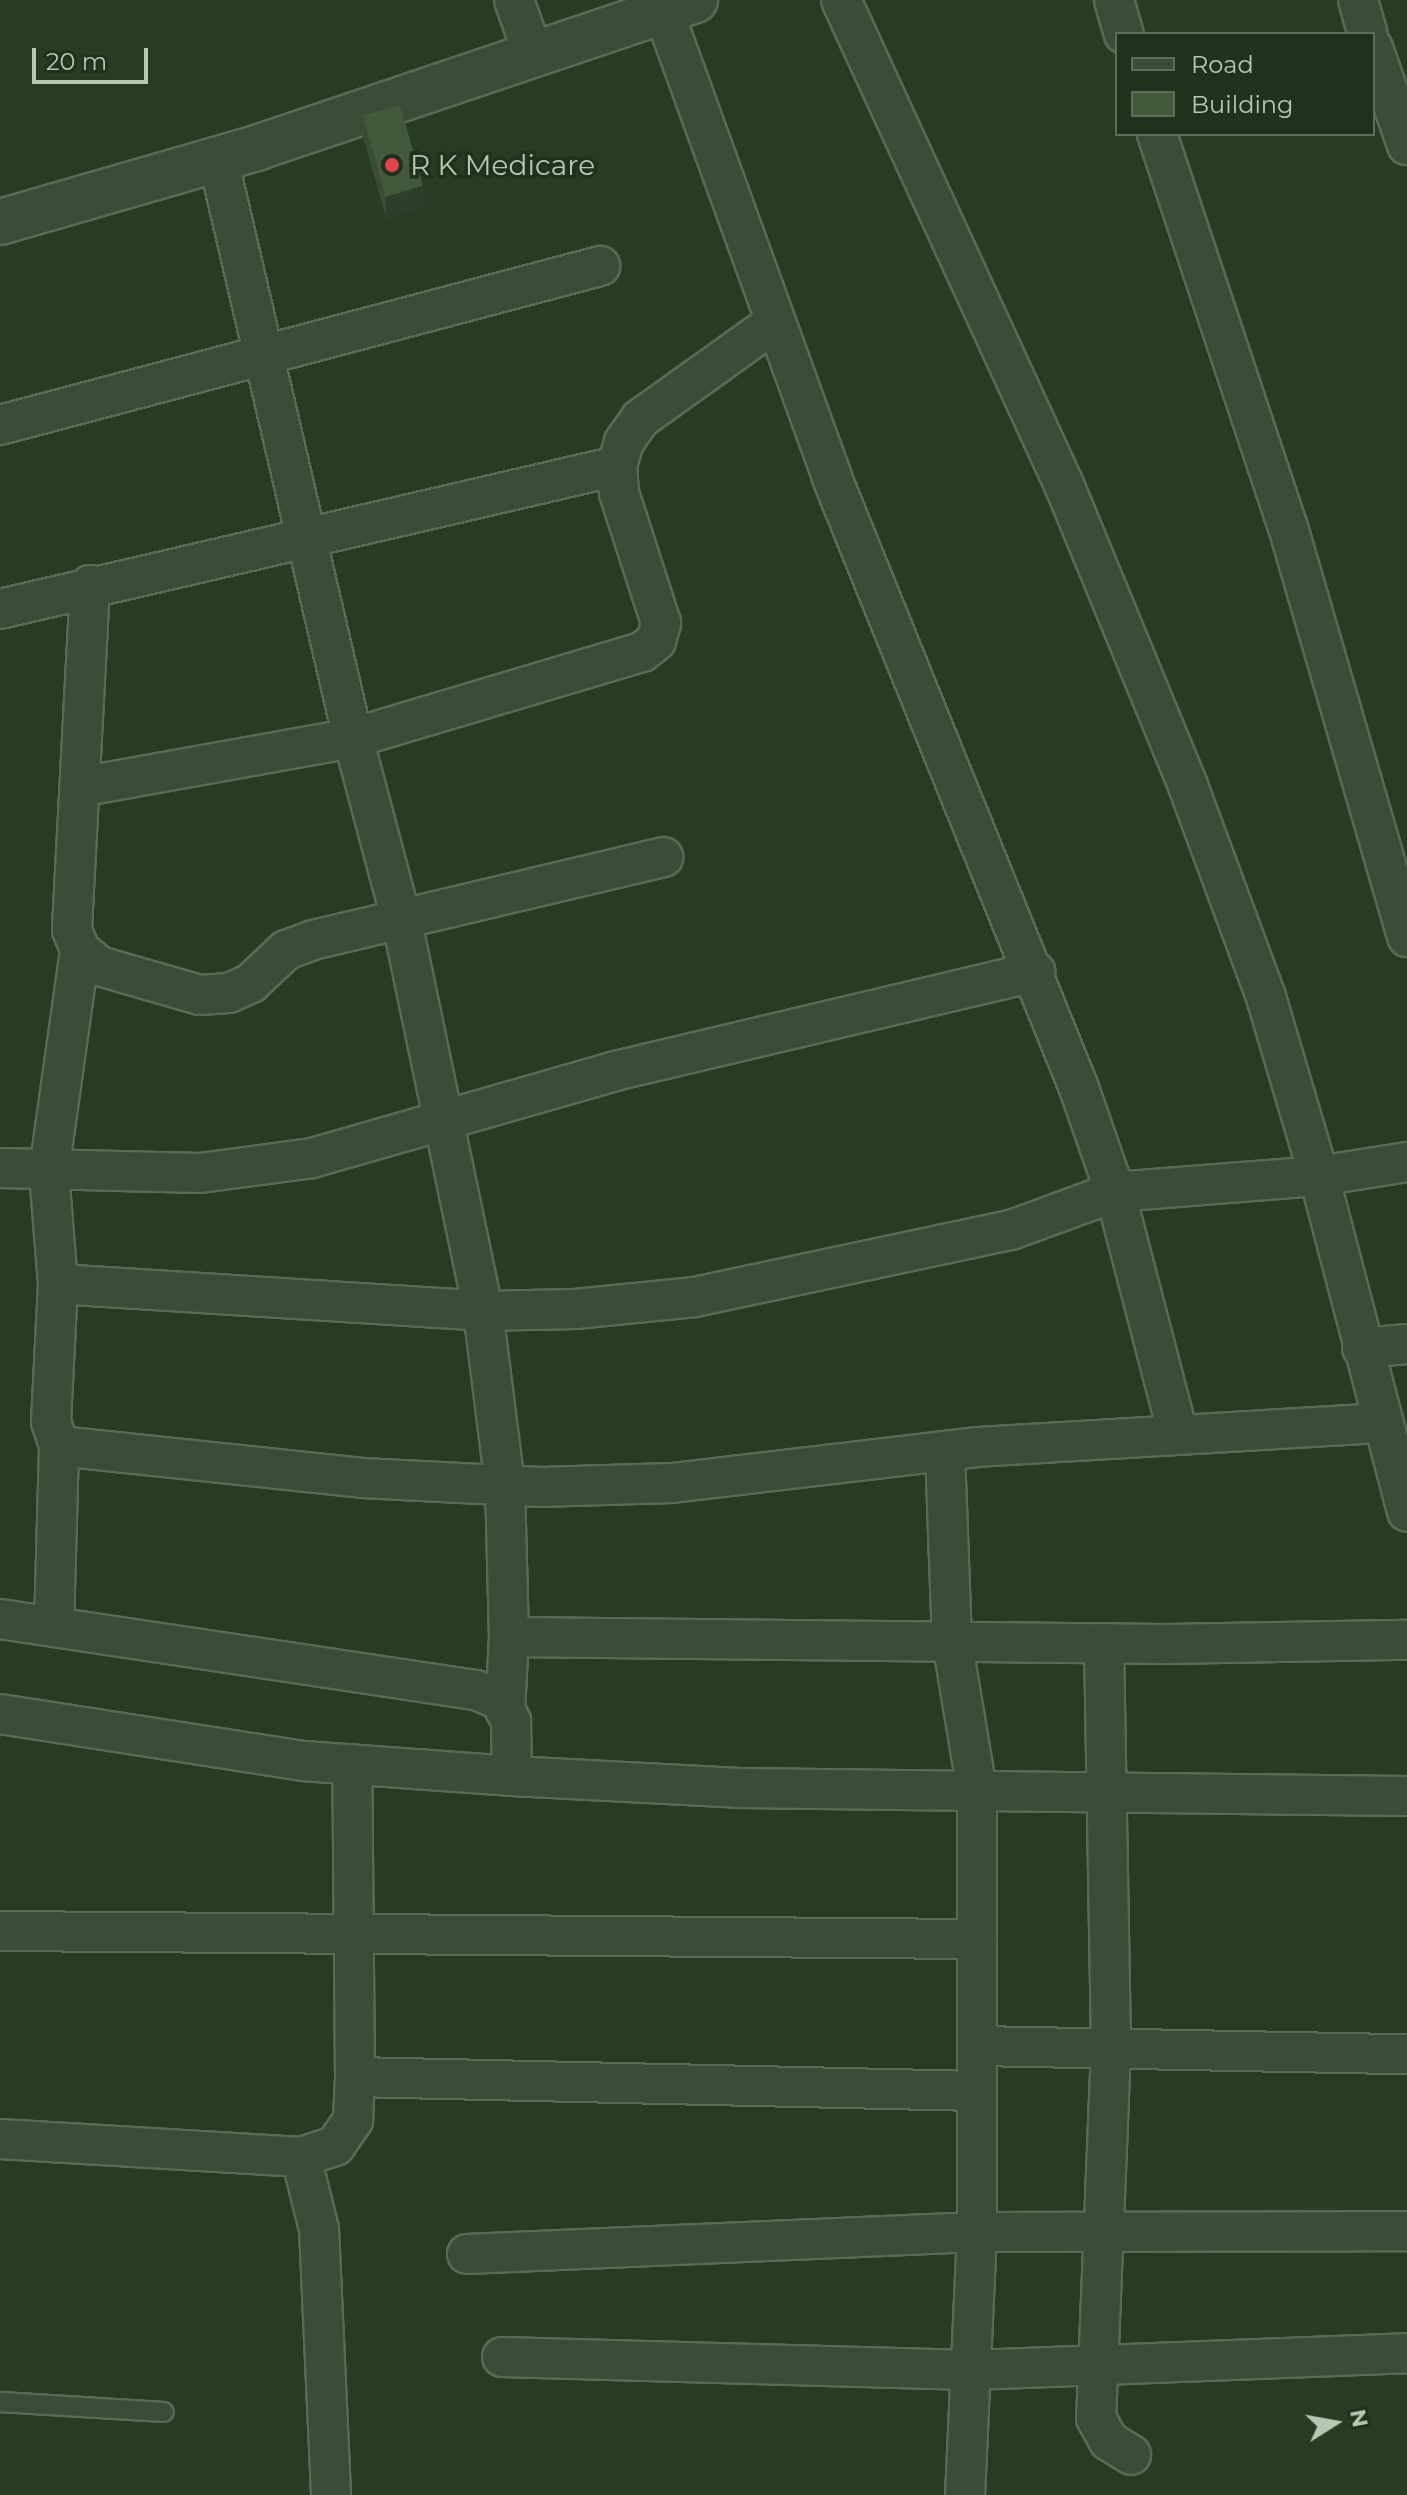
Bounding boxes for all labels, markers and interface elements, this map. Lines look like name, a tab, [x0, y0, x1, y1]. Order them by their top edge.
scale bar	[36, 32, 152, 82]
legend	[1115, 32, 1375, 136]
text: 20 m	[46, 47, 107, 76]
text: Road	[1191, 50, 1254, 79]
text: Building	[1191, 90, 1294, 119]
place label: R K Medicare	[410, 148, 595, 182]
marker: R K Medicare	[381, 154, 403, 176]
north arrow	[1295, 2383, 1375, 2463]
text: N	[1344, 2407, 1374, 2430]

